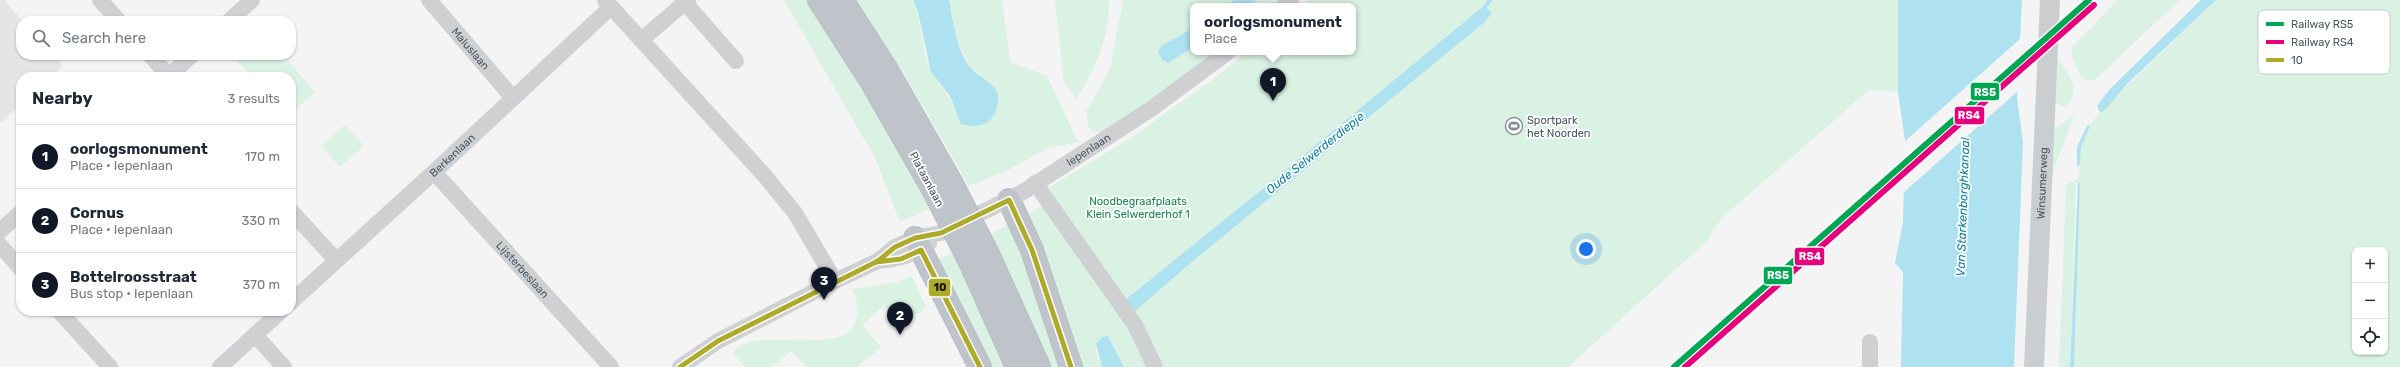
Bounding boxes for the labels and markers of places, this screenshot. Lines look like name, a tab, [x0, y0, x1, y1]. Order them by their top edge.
pin: 1	[1260, 68, 1286, 101]
place label: Sportpark het Noorden	[1527, 114, 1591, 140]
sports icon: Sportpark het Noorden	[1504, 116, 1524, 136]
pin: 3	[811, 267, 837, 300]
pin: 2	[887, 302, 913, 335]

